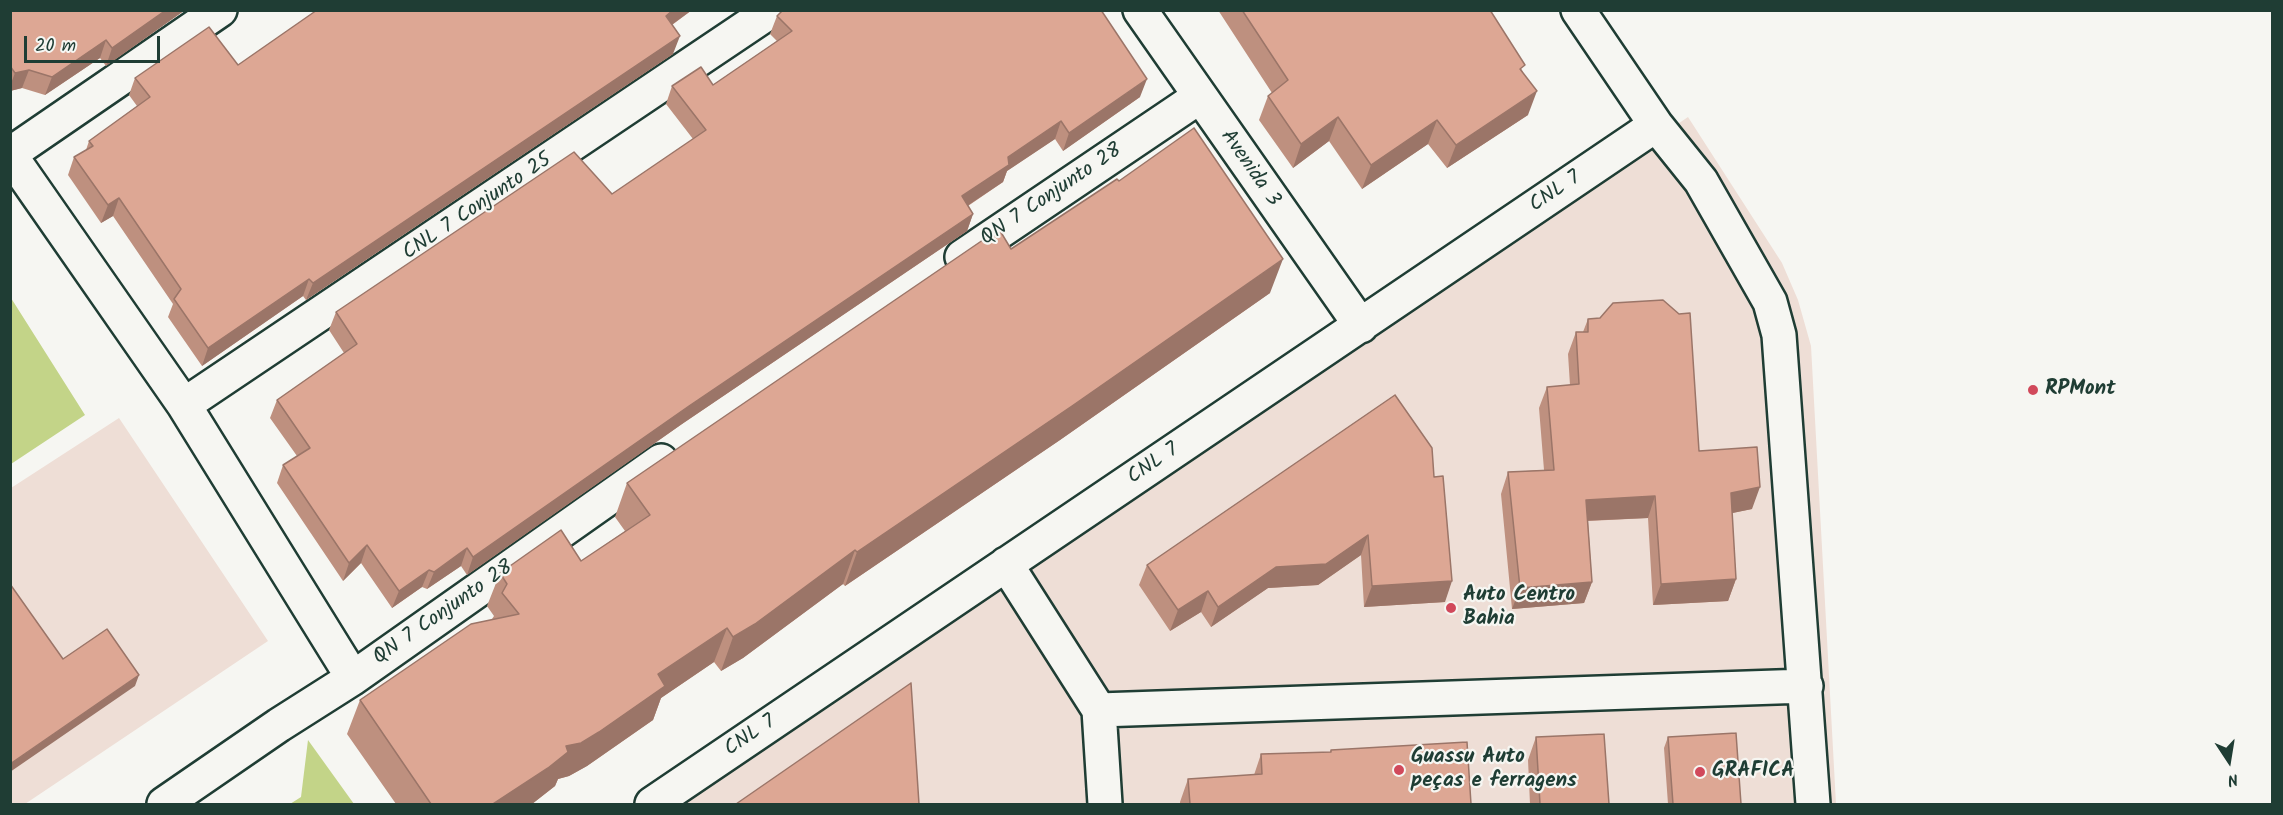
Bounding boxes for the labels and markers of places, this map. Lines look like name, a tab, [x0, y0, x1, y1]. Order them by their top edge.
place label: RPMont	[2045, 377, 2116, 403]
marker: RPMont	[2026, 383, 2040, 397]
place label: Auto Centro Bahia	[1463, 583, 1575, 633]
marker: Auto Centro Bahia	[1444, 601, 1458, 615]
place label: Guassu Auto peças e ferragens	[1411, 745, 1577, 795]
place label: GRAFICA	[1712, 759, 1794, 785]
marker: Guassu Auto peças e ferragens	[1392, 763, 1406, 777]
marker: GRAFICA	[1693, 765, 1707, 779]

